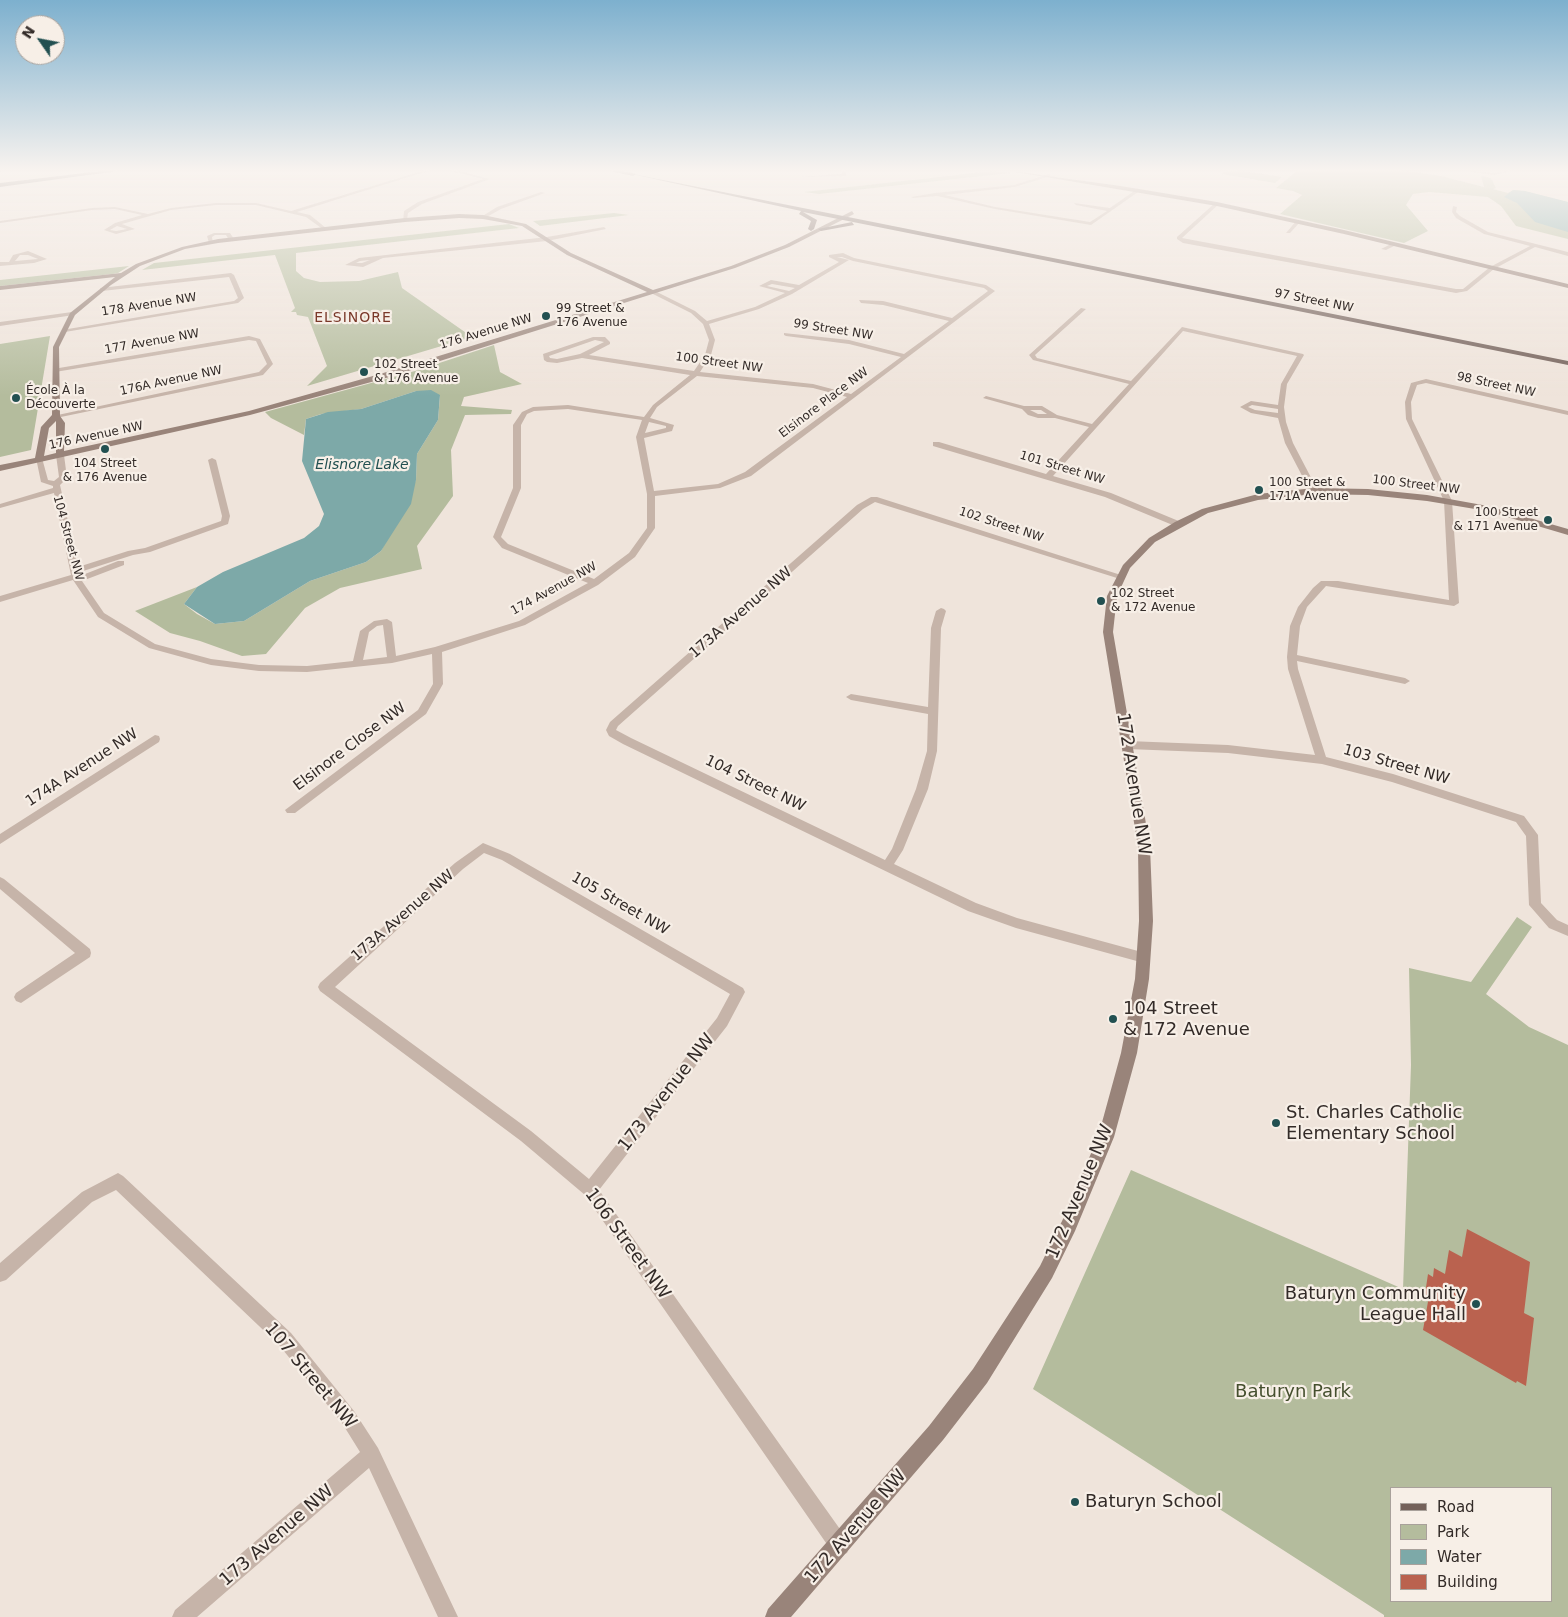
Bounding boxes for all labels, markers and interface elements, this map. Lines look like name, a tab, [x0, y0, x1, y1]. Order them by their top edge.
north arrow	[15, 15, 65, 65]
text: N	[18, 23, 38, 42]
street label: 97 Street NW	[1273, 286, 1355, 316]
street label: 178 Avenue NW	[100, 290, 198, 320]
place label: 99 Street & 176 Avenue	[556, 302, 627, 330]
district label: ELSINORE	[313, 310, 393, 326]
marker: 99 Street & 176 Avenue	[540, 310, 552, 322]
street label: 176 Avenue NW	[438, 311, 534, 353]
street label: 99 Street NW	[792, 317, 874, 343]
street label: 177 Avenue NW	[103, 327, 201, 357]
street label: 100 Street NW	[675, 350, 763, 376]
place label: 102 Street & 176 Avenue	[374, 358, 458, 386]
street label: 176A Avenue NW	[119, 363, 223, 399]
street label: Elsinore Place NW	[777, 365, 871, 441]
marker: 102 Street & 176 Avenue	[358, 366, 370, 378]
street label: 98 Street NW	[1455, 370, 1537, 400]
place label: École À la Découverte	[26, 384, 96, 412]
marker: École À la Découverte	[10, 392, 22, 404]
street label: 176 Avenue NW	[48, 419, 144, 453]
marker: 104 Street & 176 Avenue	[99, 443, 111, 455]
street label: 101 Street NW	[1018, 448, 1106, 488]
place label: 104 Street & 176 Avenue	[63, 457, 147, 485]
water label: Elisnore Lake	[315, 457, 409, 473]
street label: 100 Street NW	[1372, 473, 1460, 497]
place label: 100 Street & 171A Avenue	[1269, 476, 1349, 504]
marker: 100 Street & 171A Avenue	[1253, 484, 1265, 496]
street label: 104 Street NW	[50, 494, 86, 582]
street label: 102 Street NW	[957, 505, 1045, 545]
place label: 100 Street & 171 Avenue	[1454, 506, 1538, 534]
marker: 100 Street & 171 Avenue	[1542, 514, 1554, 526]
street label: 174 Avenue NW	[509, 559, 599, 619]
street label: 173A Avenue NW	[686, 563, 796, 663]
place label: 102 Street & 172 Avenue	[1111, 587, 1195, 615]
marker: 102 Street & 172 Avenue	[1095, 595, 1107, 607]
street label: Elsinore Close NW	[290, 699, 410, 795]
street label: 172 Avenue NW	[1111, 711, 1155, 857]
street label: 174A Avenue NW	[22, 725, 142, 811]
street label: 103 Street NW	[1341, 741, 1451, 789]
street label: 104 Street NW	[702, 752, 808, 816]
street label: 173A Avenue NW	[348, 866, 458, 966]
street label: 105 Street NW	[568, 869, 672, 939]
place label: 104 Street & 172 Avenue	[1123, 998, 1250, 1040]
marker: 104 Street & 172 Avenue	[1107, 1013, 1119, 1025]
street label: 173 Avenue NW	[614, 1030, 720, 1156]
place label: St. Charles Catholic Elementary School	[1286, 1102, 1462, 1144]
marker: St. Charles Catholic Elementary School	[1270, 1117, 1282, 1129]
street label: 172 Avenue NW	[1042, 1122, 1118, 1262]
street label: 106 Street NW	[580, 1184, 674, 1304]
place label: Baturyn Community League Hall	[1285, 1283, 1466, 1326]
marker: Baturyn Community League Hall	[1470, 1298, 1482, 1310]
street label: 107 Street NW	[259, 1319, 361, 1433]
park label: Baturyn Park	[1235, 1381, 1351, 1403]
street label: 172 Avenue NW	[801, 1466, 911, 1588]
street label: 173 Avenue NW	[216, 1481, 338, 1591]
legend	[1390, 1487, 1553, 1602]
place label: Baturyn School	[1085, 1491, 1222, 1513]
marker: Baturyn School	[1069, 1496, 1081, 1508]
text: Road	[1437, 1498, 1475, 1516]
text: Park	[1437, 1523, 1469, 1541]
text: Water	[1437, 1548, 1481, 1566]
text: Building	[1437, 1573, 1498, 1591]

